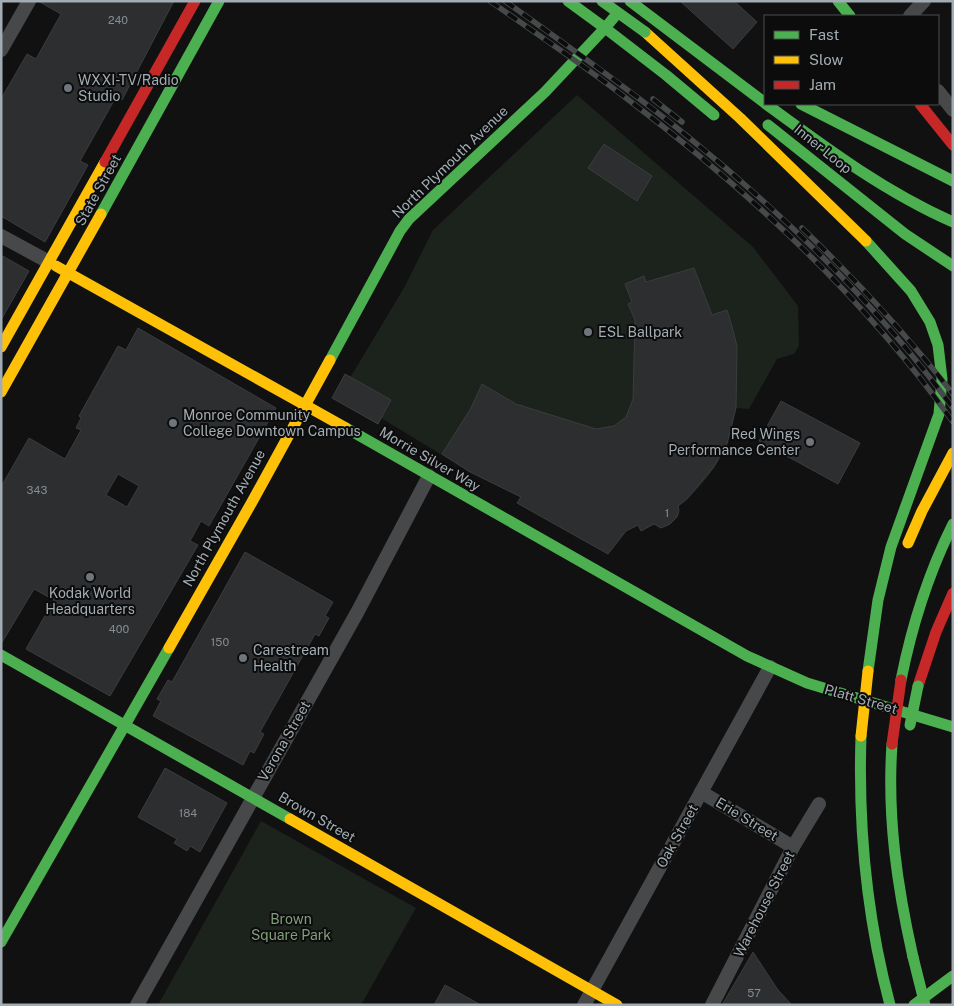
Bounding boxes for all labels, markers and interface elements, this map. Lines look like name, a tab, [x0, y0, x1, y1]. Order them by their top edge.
house number: 240	[108, 14, 128, 26]
legend	[764, 15, 939, 105]
text: Fast	[809, 26, 839, 43]
text: Slow	[809, 51, 844, 68]
place label: WXXI-TV/Radio Studio	[78, 72, 179, 104]
text: Jam	[809, 76, 836, 93]
marker: WXXI-TV/Radio Studio	[62, 82, 74, 94]
street label: North Plymouth Avenue	[389, 103, 511, 221]
street label: Inner Loop	[791, 121, 855, 177]
street label: State Street	[72, 151, 124, 229]
place label: ESL Ballpark	[598, 324, 682, 340]
marker: ESL Ballpark	[582, 326, 594, 338]
place label: Monroe Community College Downtown Campus	[183, 407, 361, 439]
marker: Monroe Community College Downtown Campus	[167, 417, 179, 429]
street label: Morrie Silver Way	[377, 424, 484, 495]
place label: Red Wings Performance Center	[668, 426, 800, 458]
marker: Red Wings Performance Center	[804, 436, 816, 448]
street label: North Plymouth Avenue	[180, 447, 268, 589]
house number: 343	[27, 484, 47, 496]
house number: 1	[665, 507, 669, 519]
marker: Kodak World Headquarters	[84, 571, 96, 583]
place label: Kodak World Headquarters	[45, 585, 135, 617]
house number: 400	[109, 623, 129, 635]
house number: 150	[211, 636, 229, 648]
place label: Carestream Health	[253, 642, 329, 674]
marker: Carestream Health	[237, 652, 249, 664]
street label: Platt Street	[823, 681, 899, 717]
street label: Verona Street	[255, 698, 313, 784]
street label: Brown Street	[276, 789, 358, 845]
street label: Erie Street	[713, 794, 781, 844]
street label: Oak Street	[653, 801, 701, 871]
house number: 184	[179, 807, 197, 819]
street label: Warehouse Street	[730, 848, 798, 960]
park label: Brown Square Park	[251, 911, 331, 943]
house number: 57	[747, 987, 761, 999]

